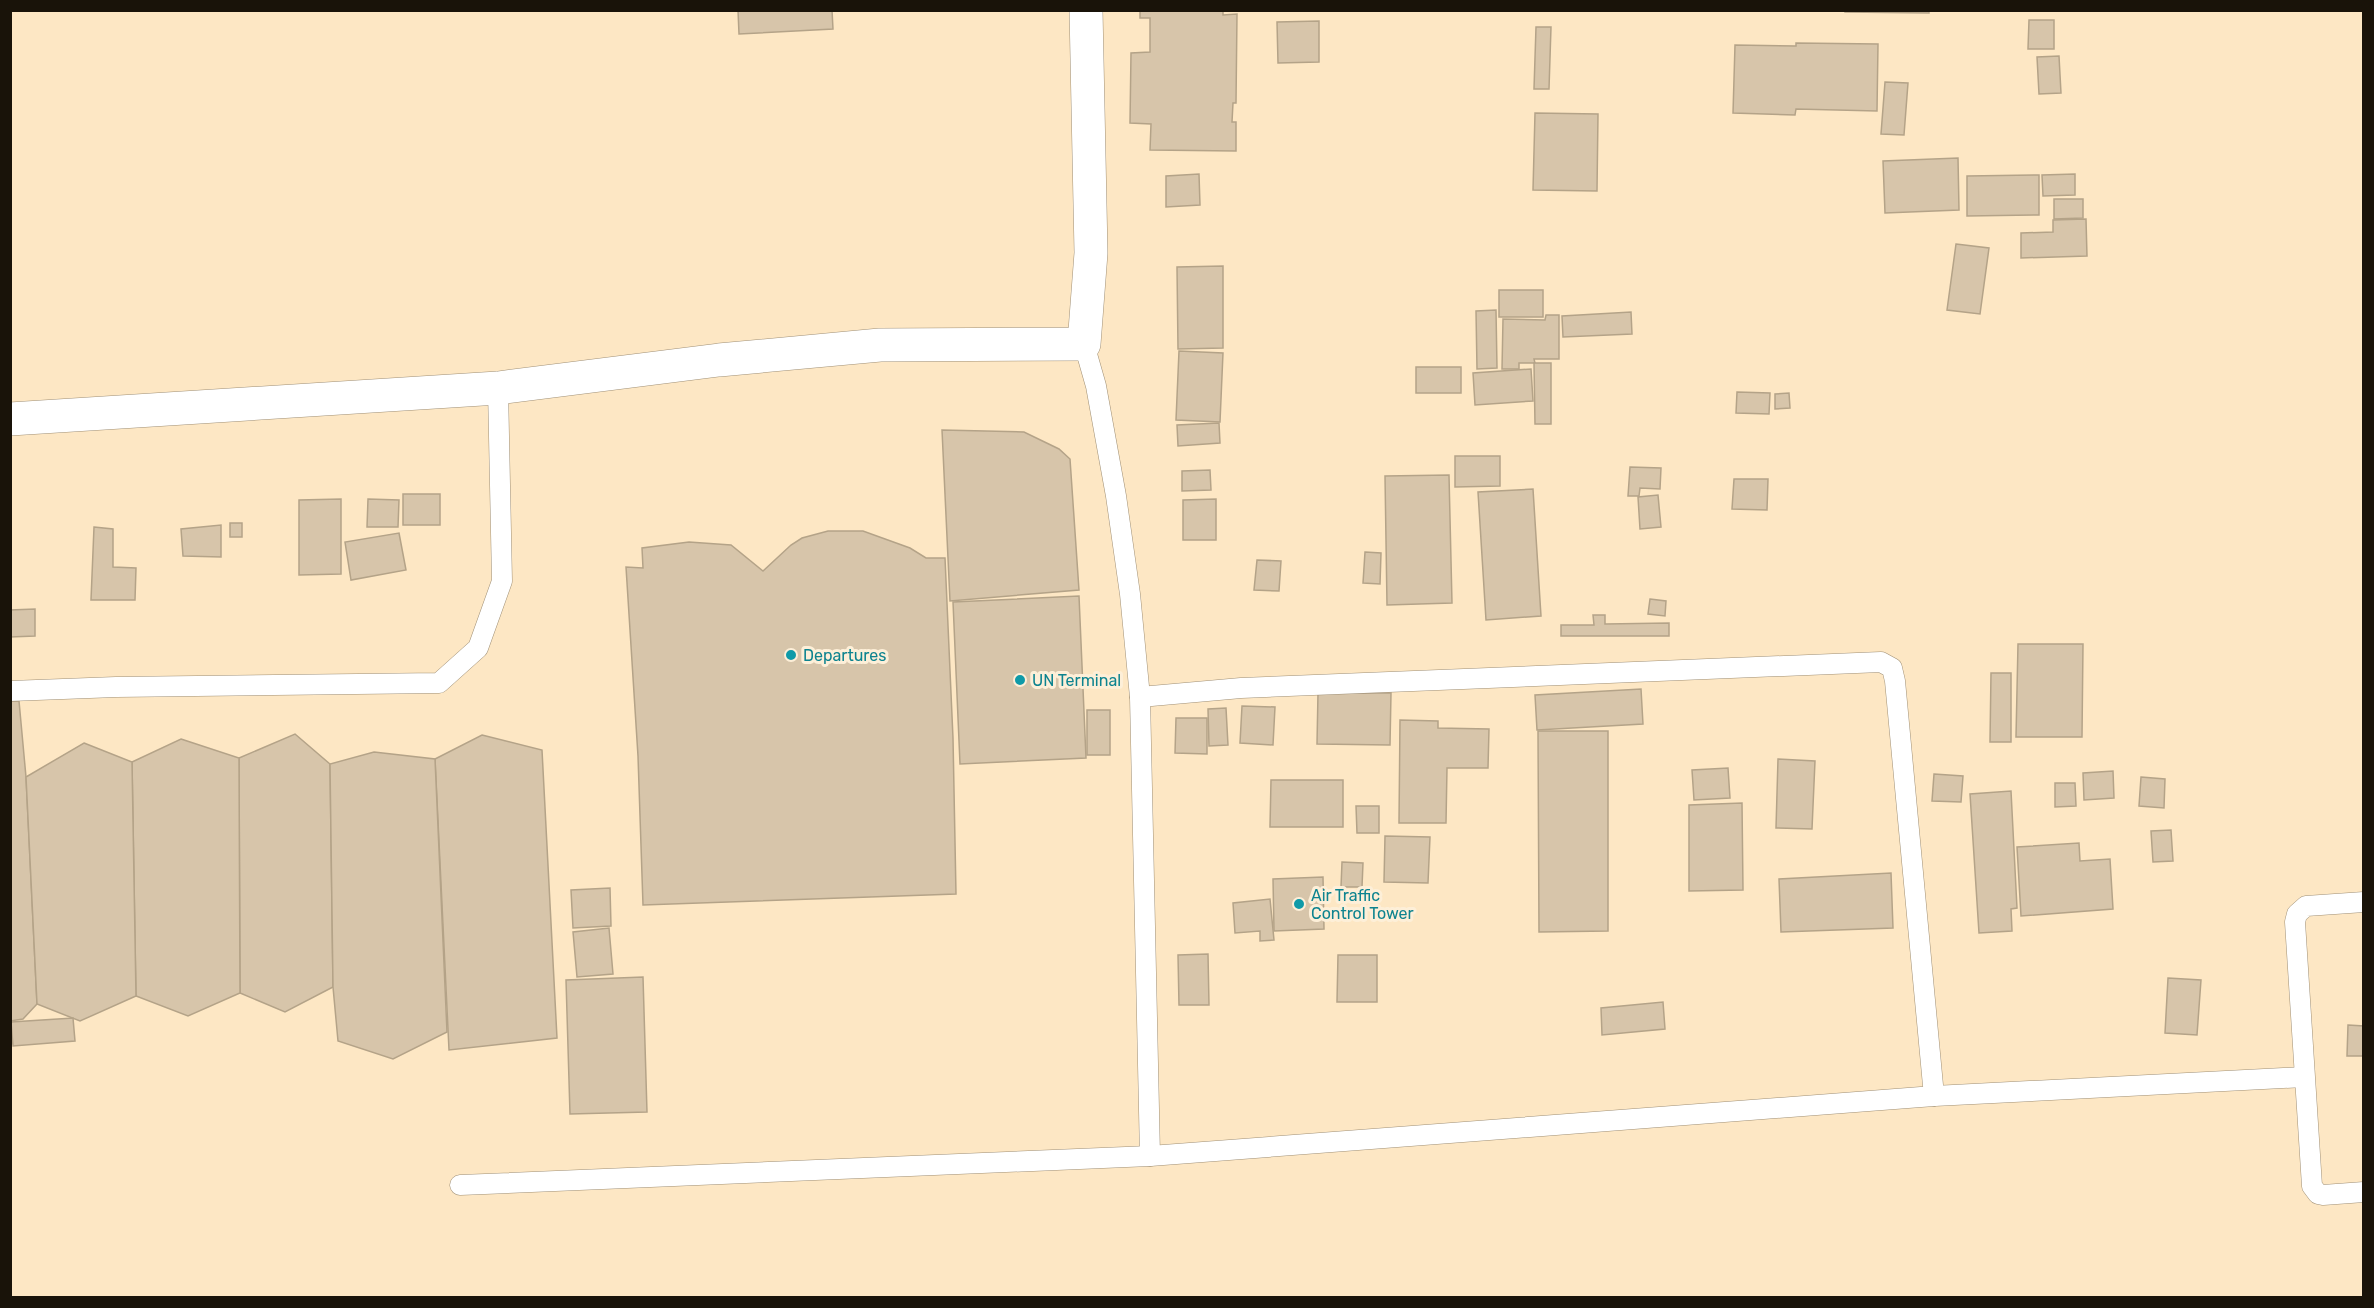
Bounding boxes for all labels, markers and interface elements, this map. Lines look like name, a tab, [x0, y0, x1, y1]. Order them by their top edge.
place label: Departures	[803, 646, 886, 665]
marker: Departures	[784, 648, 798, 662]
place label: UN Terminal	[1032, 671, 1121, 690]
marker: UN Terminal	[1013, 673, 1027, 687]
place label: Air Traffic Control Tower	[1311, 886, 1414, 923]
marker: Air Traffic Control Tower	[1292, 897, 1306, 911]

